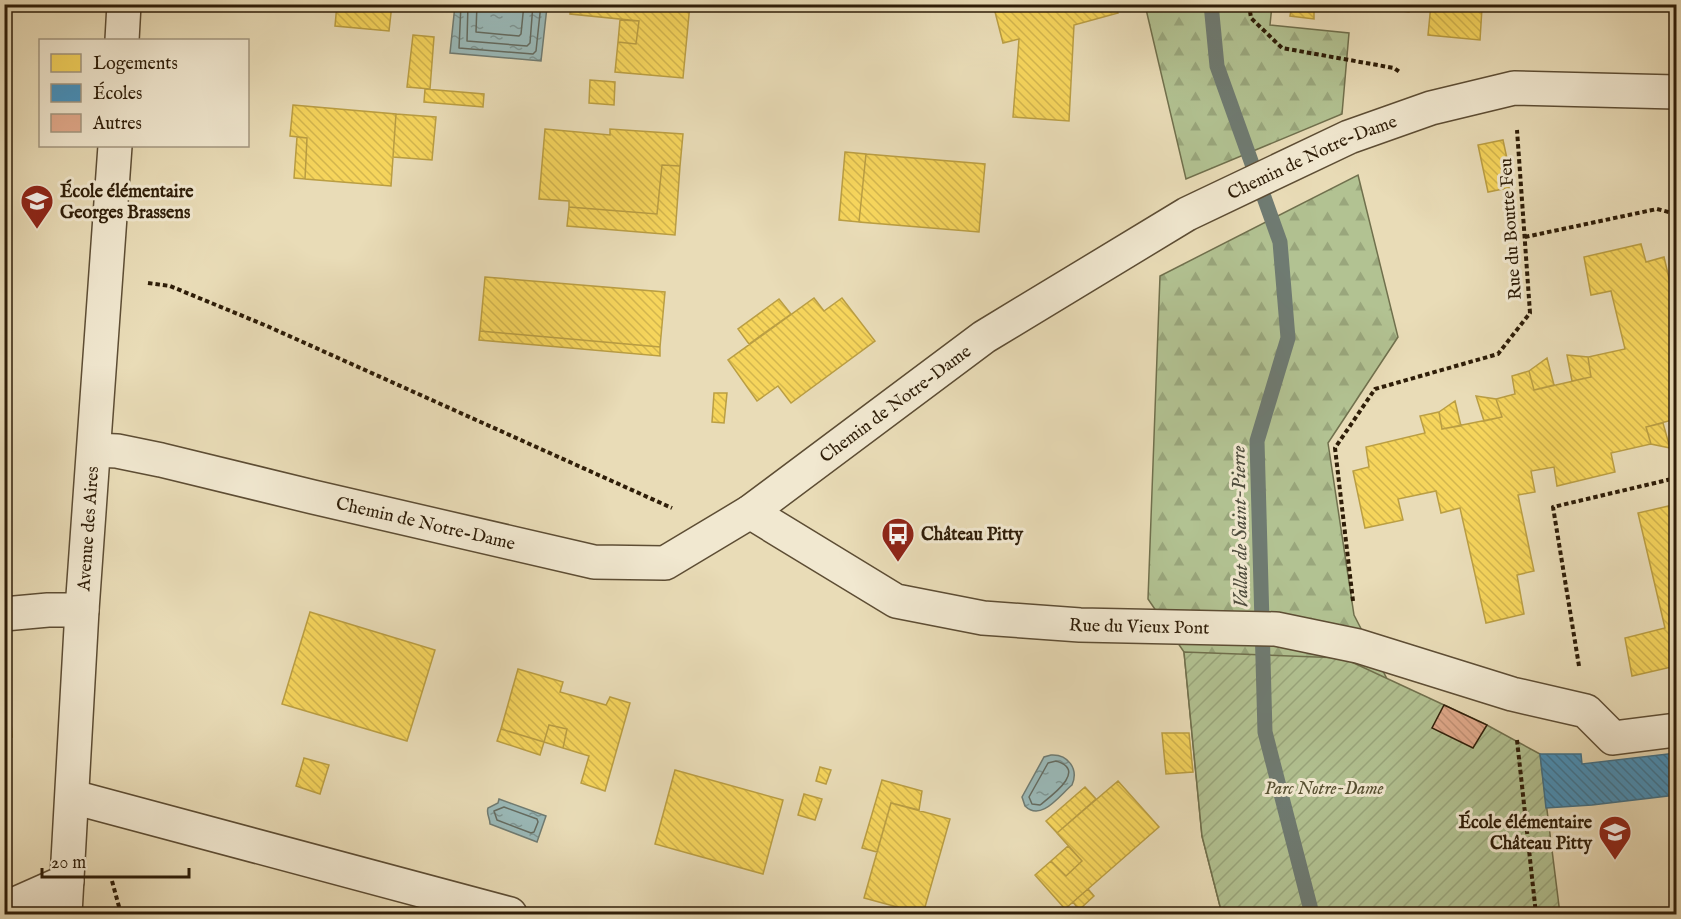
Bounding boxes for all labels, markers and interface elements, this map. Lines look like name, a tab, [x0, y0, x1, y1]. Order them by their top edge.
legend	[39, 39, 249, 147]
text: Logements	[93, 53, 178, 76]
text: Écoles	[93, 81, 142, 106]
street label: Chemin de Notre-Dame	[1224, 111, 1400, 206]
text: Autres	[92, 113, 142, 136]
street label: Rue du Boutte Feu	[1495, 157, 1528, 301]
place label: École élémentaire Georges Brassens	[60, 179, 194, 225]
school or university icon: École élémentaire Georges Brassens	[19, 183, 55, 230]
street label: Chemin de Notre-Dame	[816, 341, 976, 469]
water label: Vallat de Saint-Pierre	[1227, 445, 1254, 608]
street label: Avenue des Aires	[73, 465, 105, 593]
street label: Chemin de Notre-Dame	[333, 493, 517, 556]
bus stop icon: Château Pitty	[880, 516, 916, 563]
place label: Château Pitty	[921, 524, 1024, 547]
street label: Rue du Vieux Pont	[1068, 614, 1209, 641]
park label: Parc Notre-Dame	[1264, 778, 1384, 801]
place label: École élémentaire Château Pitty	[1458, 810, 1593, 856]
school or university icon: École élémentaire Château Pitty	[1597, 814, 1633, 861]
scale bar	[42, 841, 189, 879]
text: 20 m	[51, 852, 86, 875]

